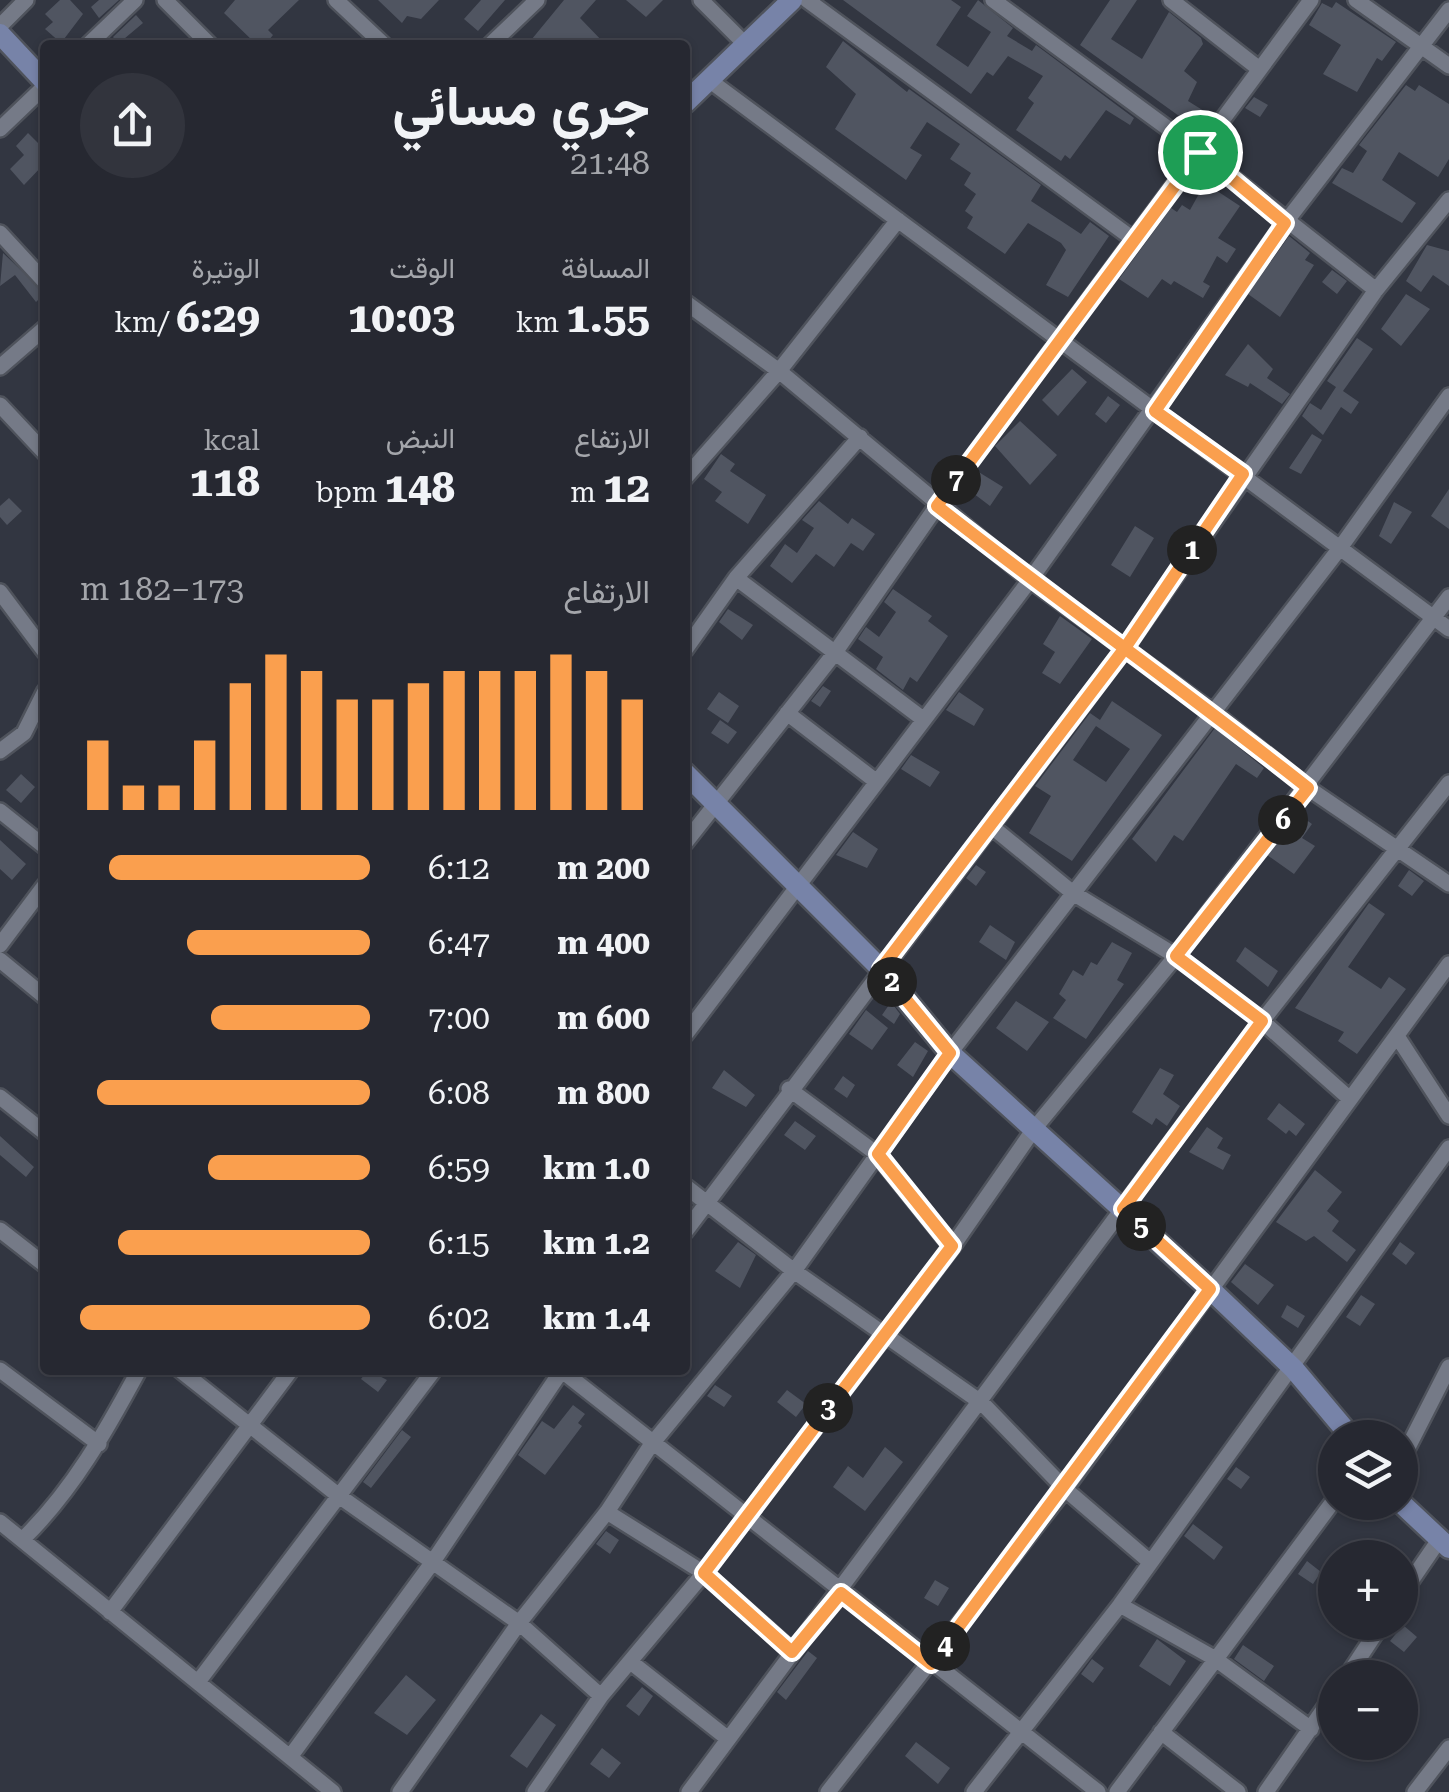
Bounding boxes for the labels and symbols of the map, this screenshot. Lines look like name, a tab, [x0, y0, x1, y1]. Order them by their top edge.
pin	[1158, 110, 1243, 195]
pin: 7	[931, 455, 981, 505]
pin: 1	[1167, 525, 1217, 575]
pin: 6	[1258, 795, 1308, 845]
pin: 2	[867, 957, 917, 1007]
pin: 5	[1116, 1201, 1166, 1251]
pin: 3	[803, 1383, 853, 1433]
pin: 4	[920, 1621, 970, 1671]

